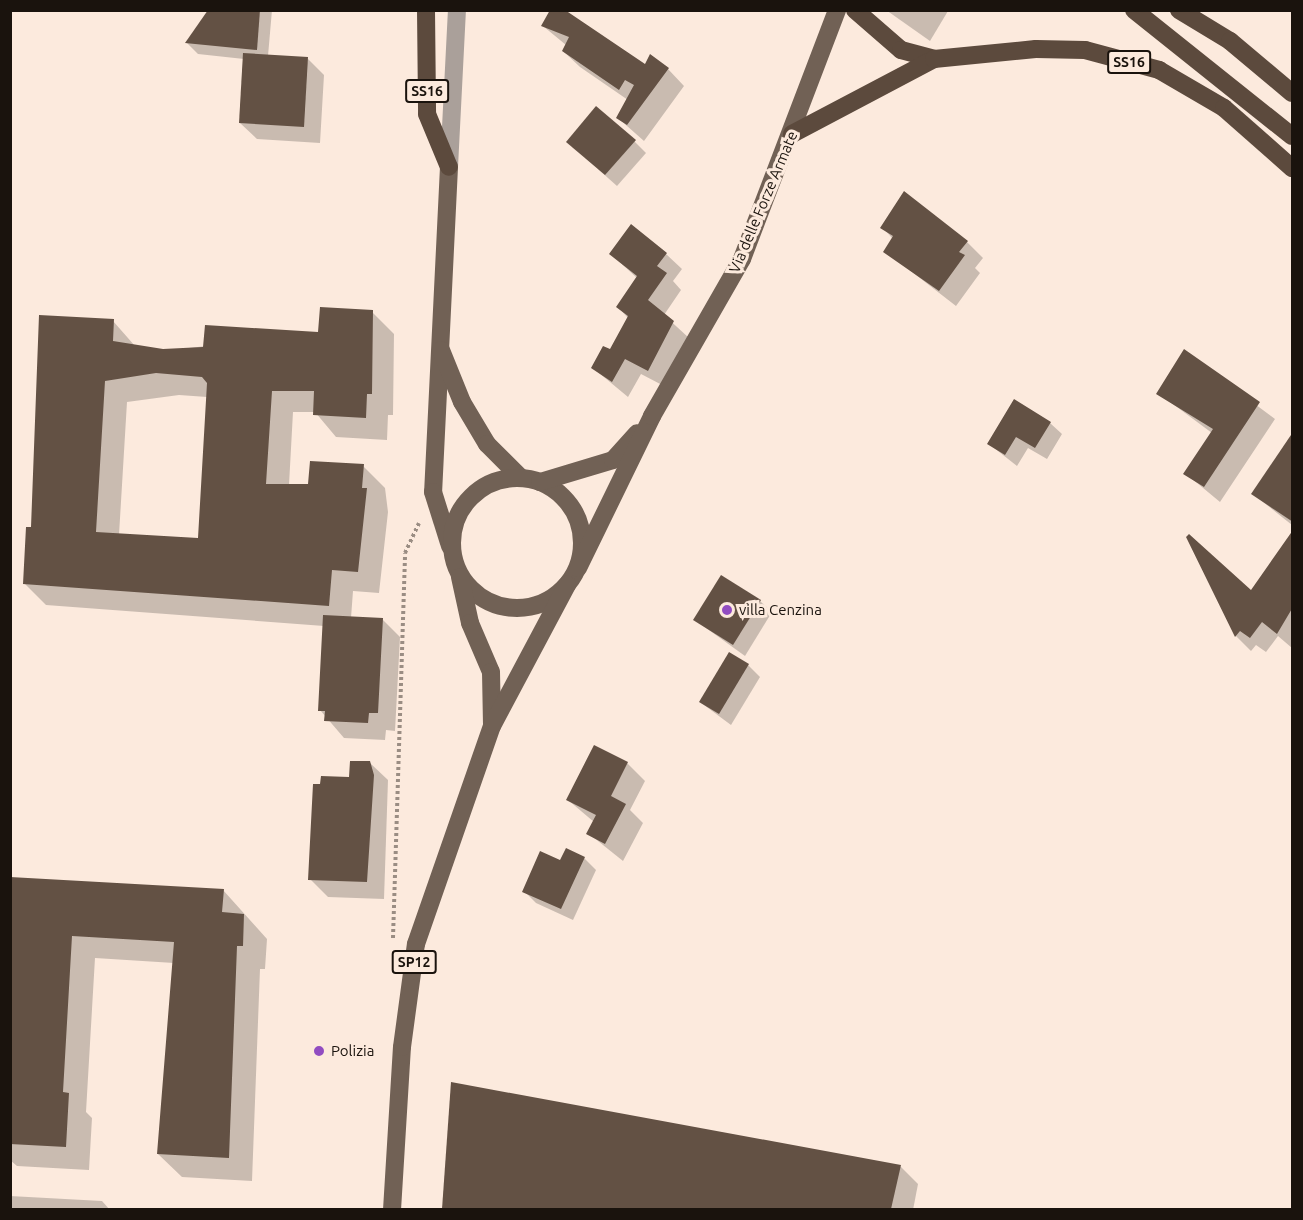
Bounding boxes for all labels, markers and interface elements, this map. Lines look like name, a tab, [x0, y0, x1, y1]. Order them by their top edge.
road number: SS16	[1106, 51, 1152, 73]
road number: SS16	[404, 80, 450, 102]
street label: Via delle Forze Armate	[725, 128, 801, 276]
place label: villa Cenzina	[739, 601, 822, 619]
marker: villa Cenzina	[720, 603, 734, 617]
road number: SP12	[392, 951, 436, 973]
place label: Polizia	[331, 1042, 374, 1060]
marker: Polizia	[312, 1044, 326, 1058]

